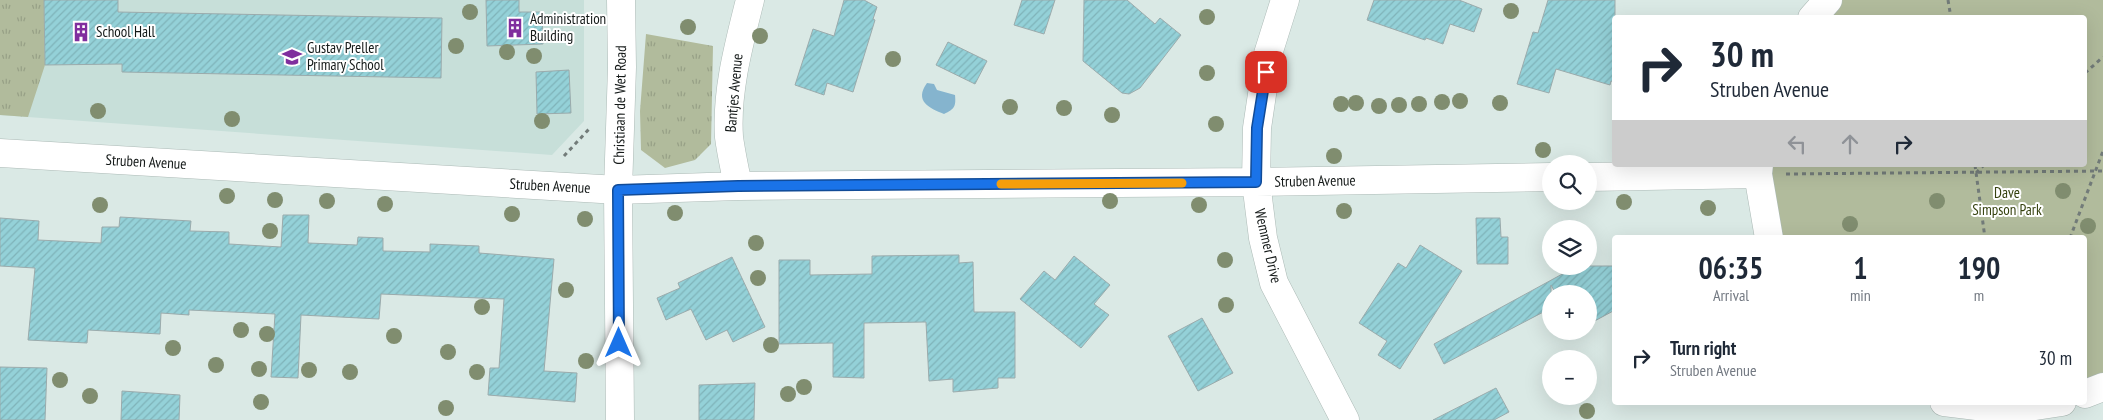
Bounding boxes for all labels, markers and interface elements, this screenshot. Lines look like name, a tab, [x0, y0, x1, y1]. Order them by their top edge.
place label: Administration Building	[530, 9, 606, 45]
building icon: Administration Building	[504, 17, 526, 39]
building icon: School Hall	[70, 21, 92, 43]
place label: School Hall	[96, 22, 156, 41]
text: 30 m	[1710, 31, 1774, 77]
icon: right	[1627, 35, 1692, 100]
place label: Gustav Preller Primary School	[307, 38, 384, 74]
street label: Christiaan de Wet Road	[609, 45, 630, 165]
school or university icon: Gustav Preller Primary School	[281, 46, 303, 68]
pin	[1245, 51, 1287, 93]
street label: Bantjes Avenue	[721, 53, 746, 133]
icon: arrive	[1252, 58, 1280, 86]
text: Struben Avenue	[1710, 75, 1829, 103]
icon: left	[1783, 130, 1811, 158]
icon: ahead	[1836, 130, 1864, 158]
icon: right	[1889, 130, 1917, 158]
street label: Struben Avenue	[105, 150, 187, 173]
map controls	[1542, 155, 1597, 405]
button: search	[1542, 155, 1597, 210]
street label: Struben Avenue	[1274, 170, 1356, 191]
street label: Struben Avenue	[509, 174, 591, 197]
park label: Dave Simpson Park	[1972, 183, 2042, 219]
street label: Wemmer Drive	[1251, 207, 1286, 285]
button: layers	[1542, 220, 1597, 275]
text: 06:35	[1699, 248, 1763, 287]
text: 1	[1853, 248, 1868, 287]
text: 190	[1957, 248, 2000, 287]
button: +	[1542, 285, 1597, 340]
text: Arrival	[1713, 285, 1749, 305]
text: min	[1850, 285, 1871, 305]
text: m	[1974, 285, 1984, 305]
position arrow	[592, 316, 644, 368]
text: Turn right	[1670, 336, 1736, 360]
icon: right	[1627, 344, 1655, 372]
text: 30 m	[2039, 346, 2072, 370]
button: −	[1542, 350, 1597, 405]
text: Struben Avenue	[1670, 360, 1757, 380]

